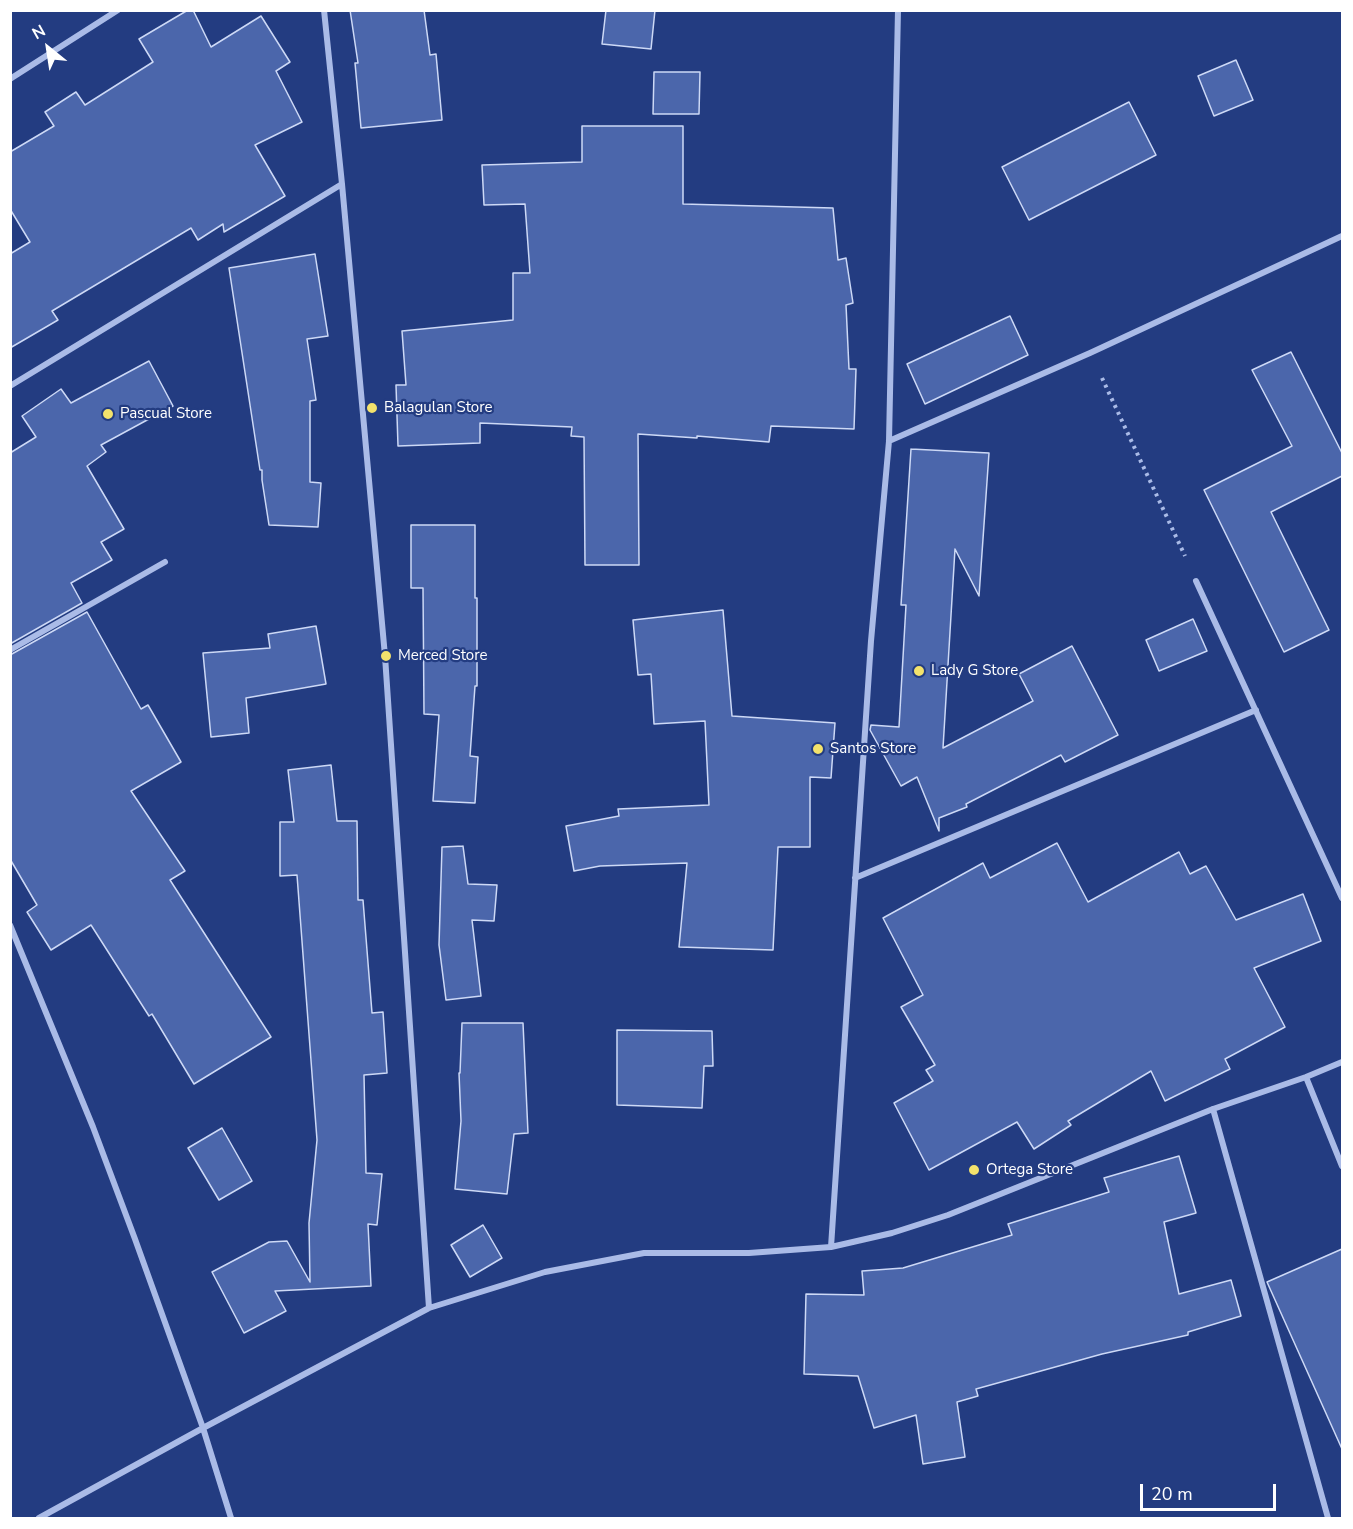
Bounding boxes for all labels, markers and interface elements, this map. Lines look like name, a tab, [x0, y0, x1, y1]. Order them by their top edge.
north arrow	[18, 18, 78, 78]
text: N	[28, 20, 50, 45]
place label: Balagulan Store	[384, 399, 492, 417]
marker: Balagulan Store	[365, 401, 379, 415]
place label: Pascual Store	[120, 405, 212, 423]
marker: Pascual Store	[101, 407, 115, 421]
place label: Merced Store	[398, 647, 487, 665]
marker: Merced Store	[379, 649, 393, 663]
place label: Lady G Store	[931, 662, 1018, 680]
marker: Lady G Store	[912, 664, 926, 678]
place label: Santos Store	[830, 740, 916, 758]
marker: Santos Store	[811, 742, 825, 756]
place label: Ortega Store	[986, 1161, 1073, 1179]
marker: Ortega Store	[967, 1163, 981, 1177]
scale bar	[1143, 1472, 1280, 1510]
text: 20 m	[1151, 1482, 1193, 1506]

